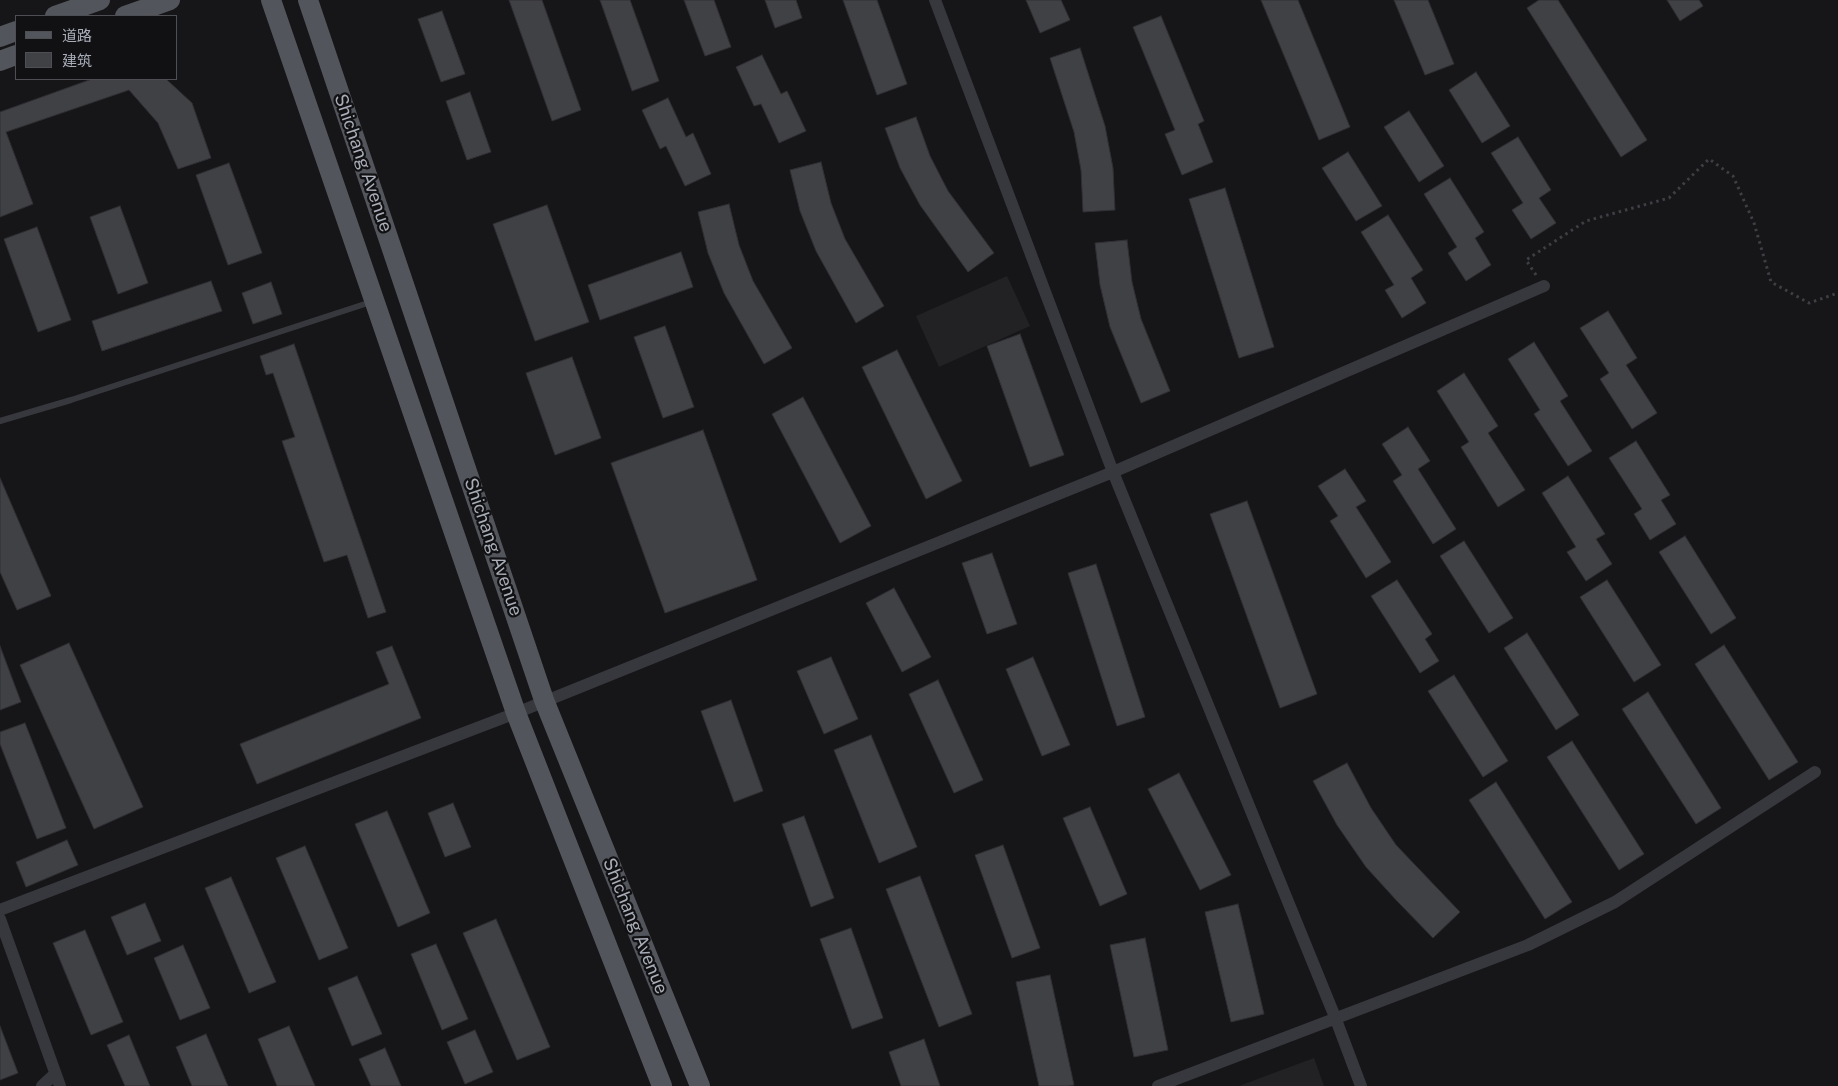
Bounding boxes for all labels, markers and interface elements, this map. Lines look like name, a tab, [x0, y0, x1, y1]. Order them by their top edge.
legend	[15, 15, 178, 80]
text: 道路	[62, 27, 92, 44]
text: 建筑	[62, 52, 92, 69]
street label: Shichang Avenue	[329, 91, 397, 235]
street label: Shichang Avenue	[459, 475, 527, 619]
street label: Shichang Avenue	[598, 855, 672, 997]

